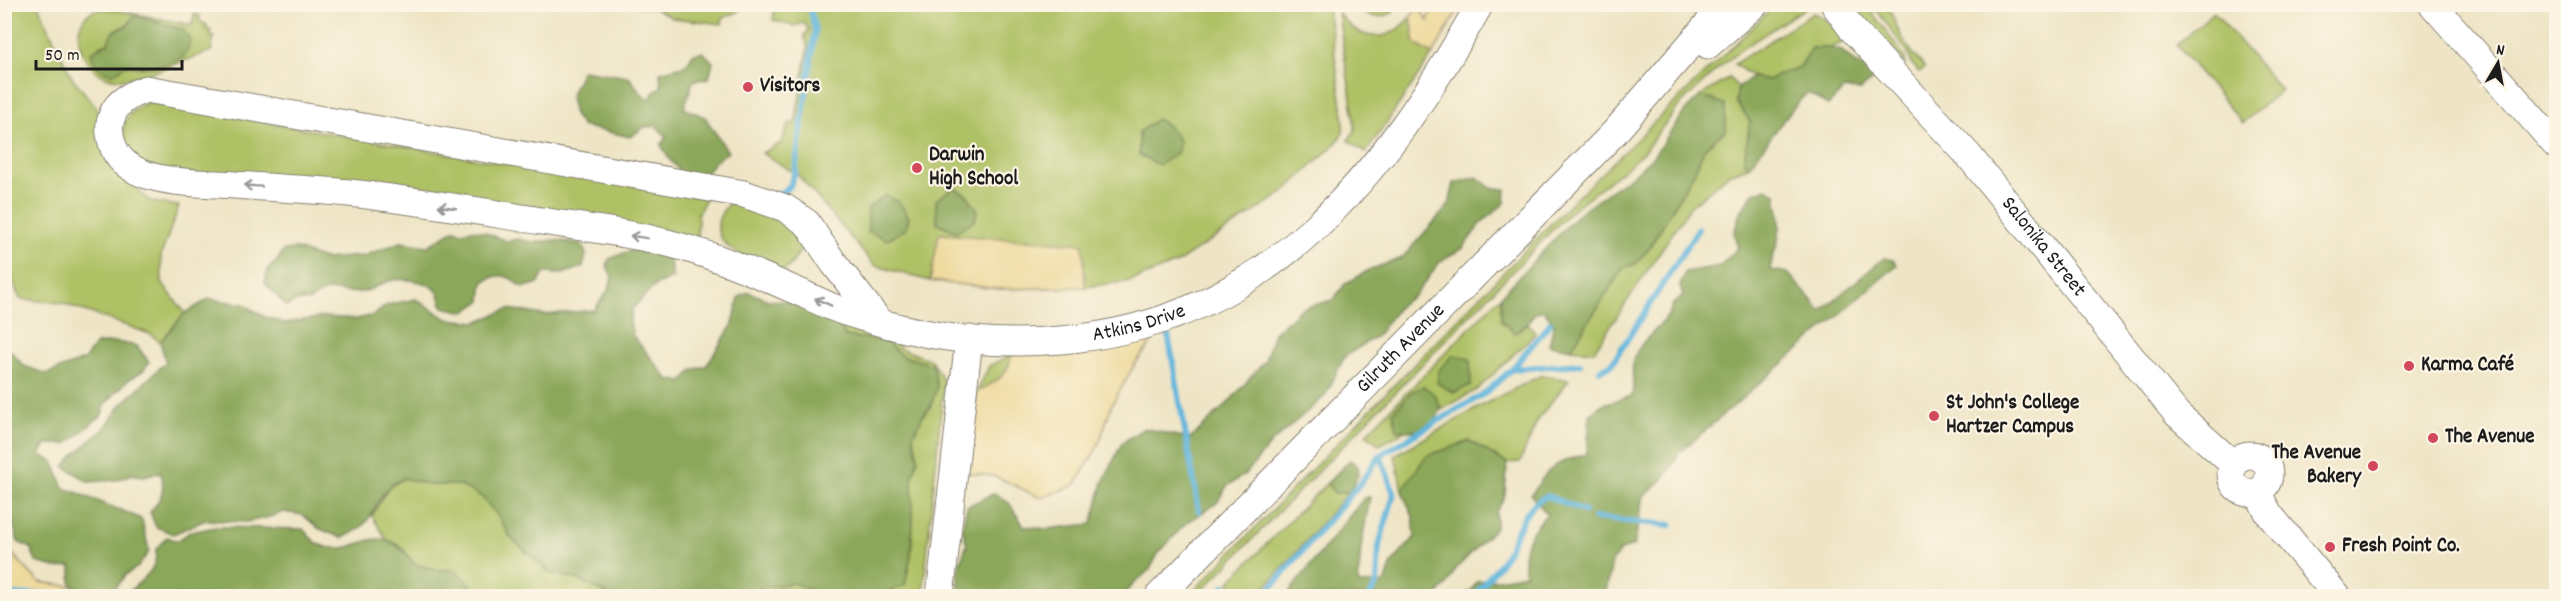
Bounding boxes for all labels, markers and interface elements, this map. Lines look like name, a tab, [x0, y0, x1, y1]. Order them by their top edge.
scale bar	[36, 33, 182, 71]
north arrow	[2468, 33, 2528, 93]
text: N	[2494, 39, 2506, 63]
text: 50 m	[45, 44, 80, 69]
place label: Visitors	[760, 72, 821, 102]
marker: Visitors	[741, 80, 755, 94]
place label: Darwin High School	[929, 141, 1019, 195]
marker: Darwin High School	[910, 161, 924, 175]
one-way arrow	[244, 180, 263, 191]
street label: Salonika Street	[1993, 191, 2093, 304]
one-way arrow	[437, 201, 457, 212]
one-way arrow	[630, 231, 650, 242]
one-way arrow	[814, 296, 832, 307]
street label: Atkins Drive	[1090, 297, 1190, 351]
street label: Gilruth Avenue	[1350, 297, 1453, 401]
place label: Karma Café	[2421, 351, 2514, 381]
marker: Karma Café	[2402, 359, 2416, 373]
place label: St John's College Hartzer Campus	[1946, 389, 2079, 443]
marker: St John's College Hartzer Campus	[1927, 409, 1941, 423]
place label: The Avenue	[2445, 423, 2535, 453]
marker: The Avenue	[2426, 431, 2440, 445]
place label: The Avenue Bakery	[2271, 439, 2362, 493]
marker: The Avenue Bakery	[2366, 459, 2380, 473]
place label: Fresh Point Co.	[2342, 532, 2460, 562]
marker: Fresh Point Co.	[2323, 540, 2337, 554]

